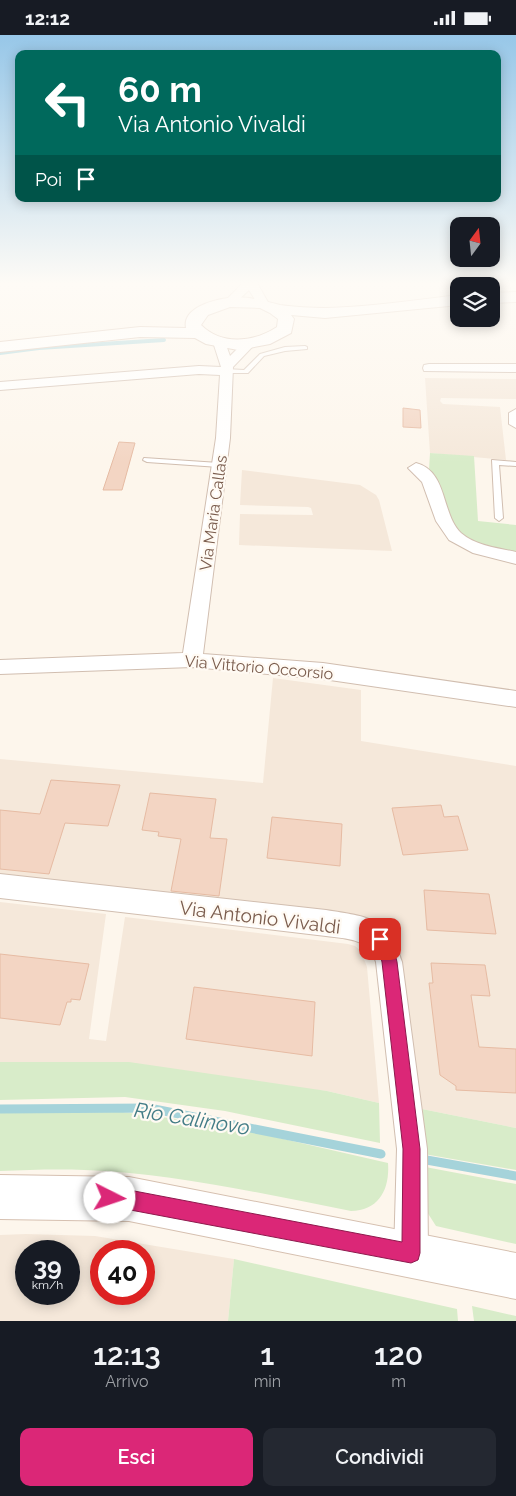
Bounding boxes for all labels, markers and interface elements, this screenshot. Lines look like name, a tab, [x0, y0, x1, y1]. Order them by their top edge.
text: 12:12	[25, 7, 70, 29]
text: 60 m	[118, 69, 202, 110]
icon: left	[35, 70, 100, 135]
text: Via Antonio Vivaldi	[118, 111, 306, 137]
icon: arrive	[72, 165, 100, 193]
text: Poi	[35, 168, 62, 190]
north arrow	[450, 217, 500, 267]
map controls	[450, 217, 500, 327]
button: layers	[450, 277, 500, 327]
street label: Via Maria Callas	[196, 454, 231, 572]
street label: Via Vittorio Occorsio	[184, 652, 334, 683]
street label: Via Antonio Vivaldi	[178, 896, 342, 938]
pin	[359, 918, 401, 960]
icon: arrive	[366, 925, 394, 953]
water label: Rio Calinovo	[132, 1097, 252, 1140]
position arrow	[83, 1171, 135, 1223]
speed limit sign: 40	[90, 1240, 155, 1305]
text: 39	[33, 1251, 62, 1281]
text: km/h	[32, 1278, 63, 1292]
text: 12:13	[93, 1337, 161, 1372]
text: 1	[260, 1337, 274, 1372]
text: 120	[374, 1337, 423, 1372]
text: Arrivo	[105, 1372, 148, 1391]
text: min	[254, 1372, 281, 1391]
text: m	[391, 1372, 406, 1391]
button: Esci	[20, 1428, 253, 1486]
button: Condividi	[263, 1428, 496, 1486]

